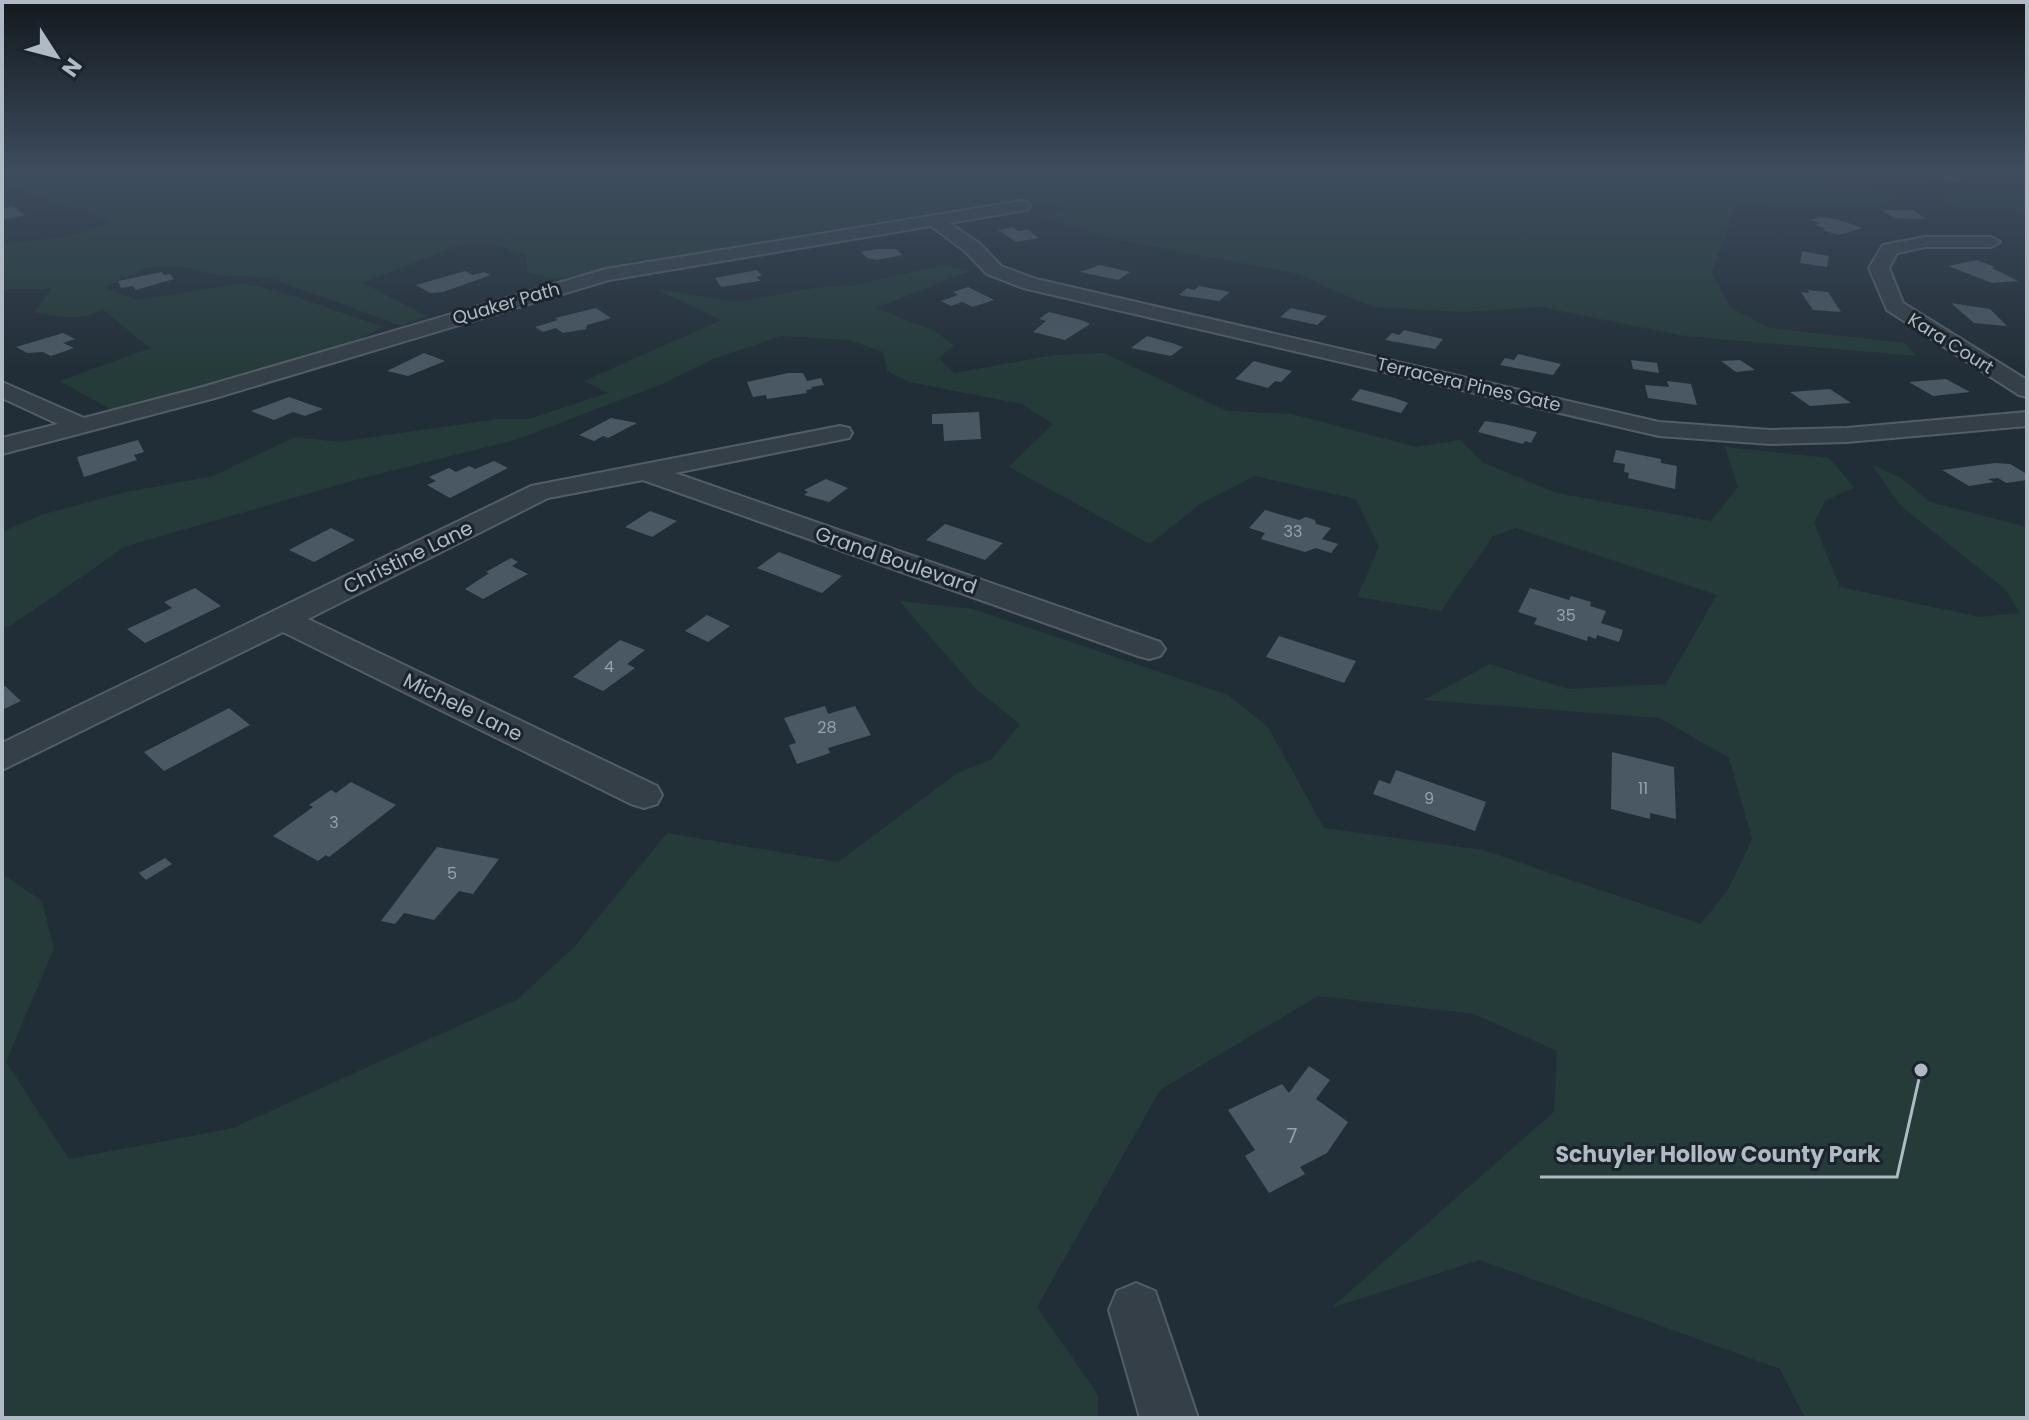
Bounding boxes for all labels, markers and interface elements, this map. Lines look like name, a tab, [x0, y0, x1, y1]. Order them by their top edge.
north arrow	[16, 16, 96, 96]
text: N	[54, 52, 89, 83]
street label: Quaker Path	[449, 276, 563, 330]
street label: Kara Court	[1903, 307, 1999, 379]
street label: Terracera Pines Gate	[1375, 351, 1563, 417]
street label: Christine Lane	[338, 513, 478, 601]
street label: Grand Boulevard	[811, 519, 981, 601]
house number: 33	[1284, 520, 1302, 543]
house number: 35	[1556, 604, 1576, 627]
house number: 4	[604, 655, 614, 678]
street label: Michele Lane	[399, 666, 527, 748]
house number: 28	[817, 716, 837, 739]
house number: 11	[1638, 777, 1648, 800]
house number: 9	[1424, 787, 1434, 810]
house number: 3	[329, 811, 339, 834]
house number: 5	[447, 862, 457, 885]
house number: 7	[1287, 1122, 1298, 1150]
callout: Schuyler Hollow County Park	[1540, 1131, 1897, 1177]
text: Schuyler Hollow County Park	[1556, 1139, 1881, 1170]

